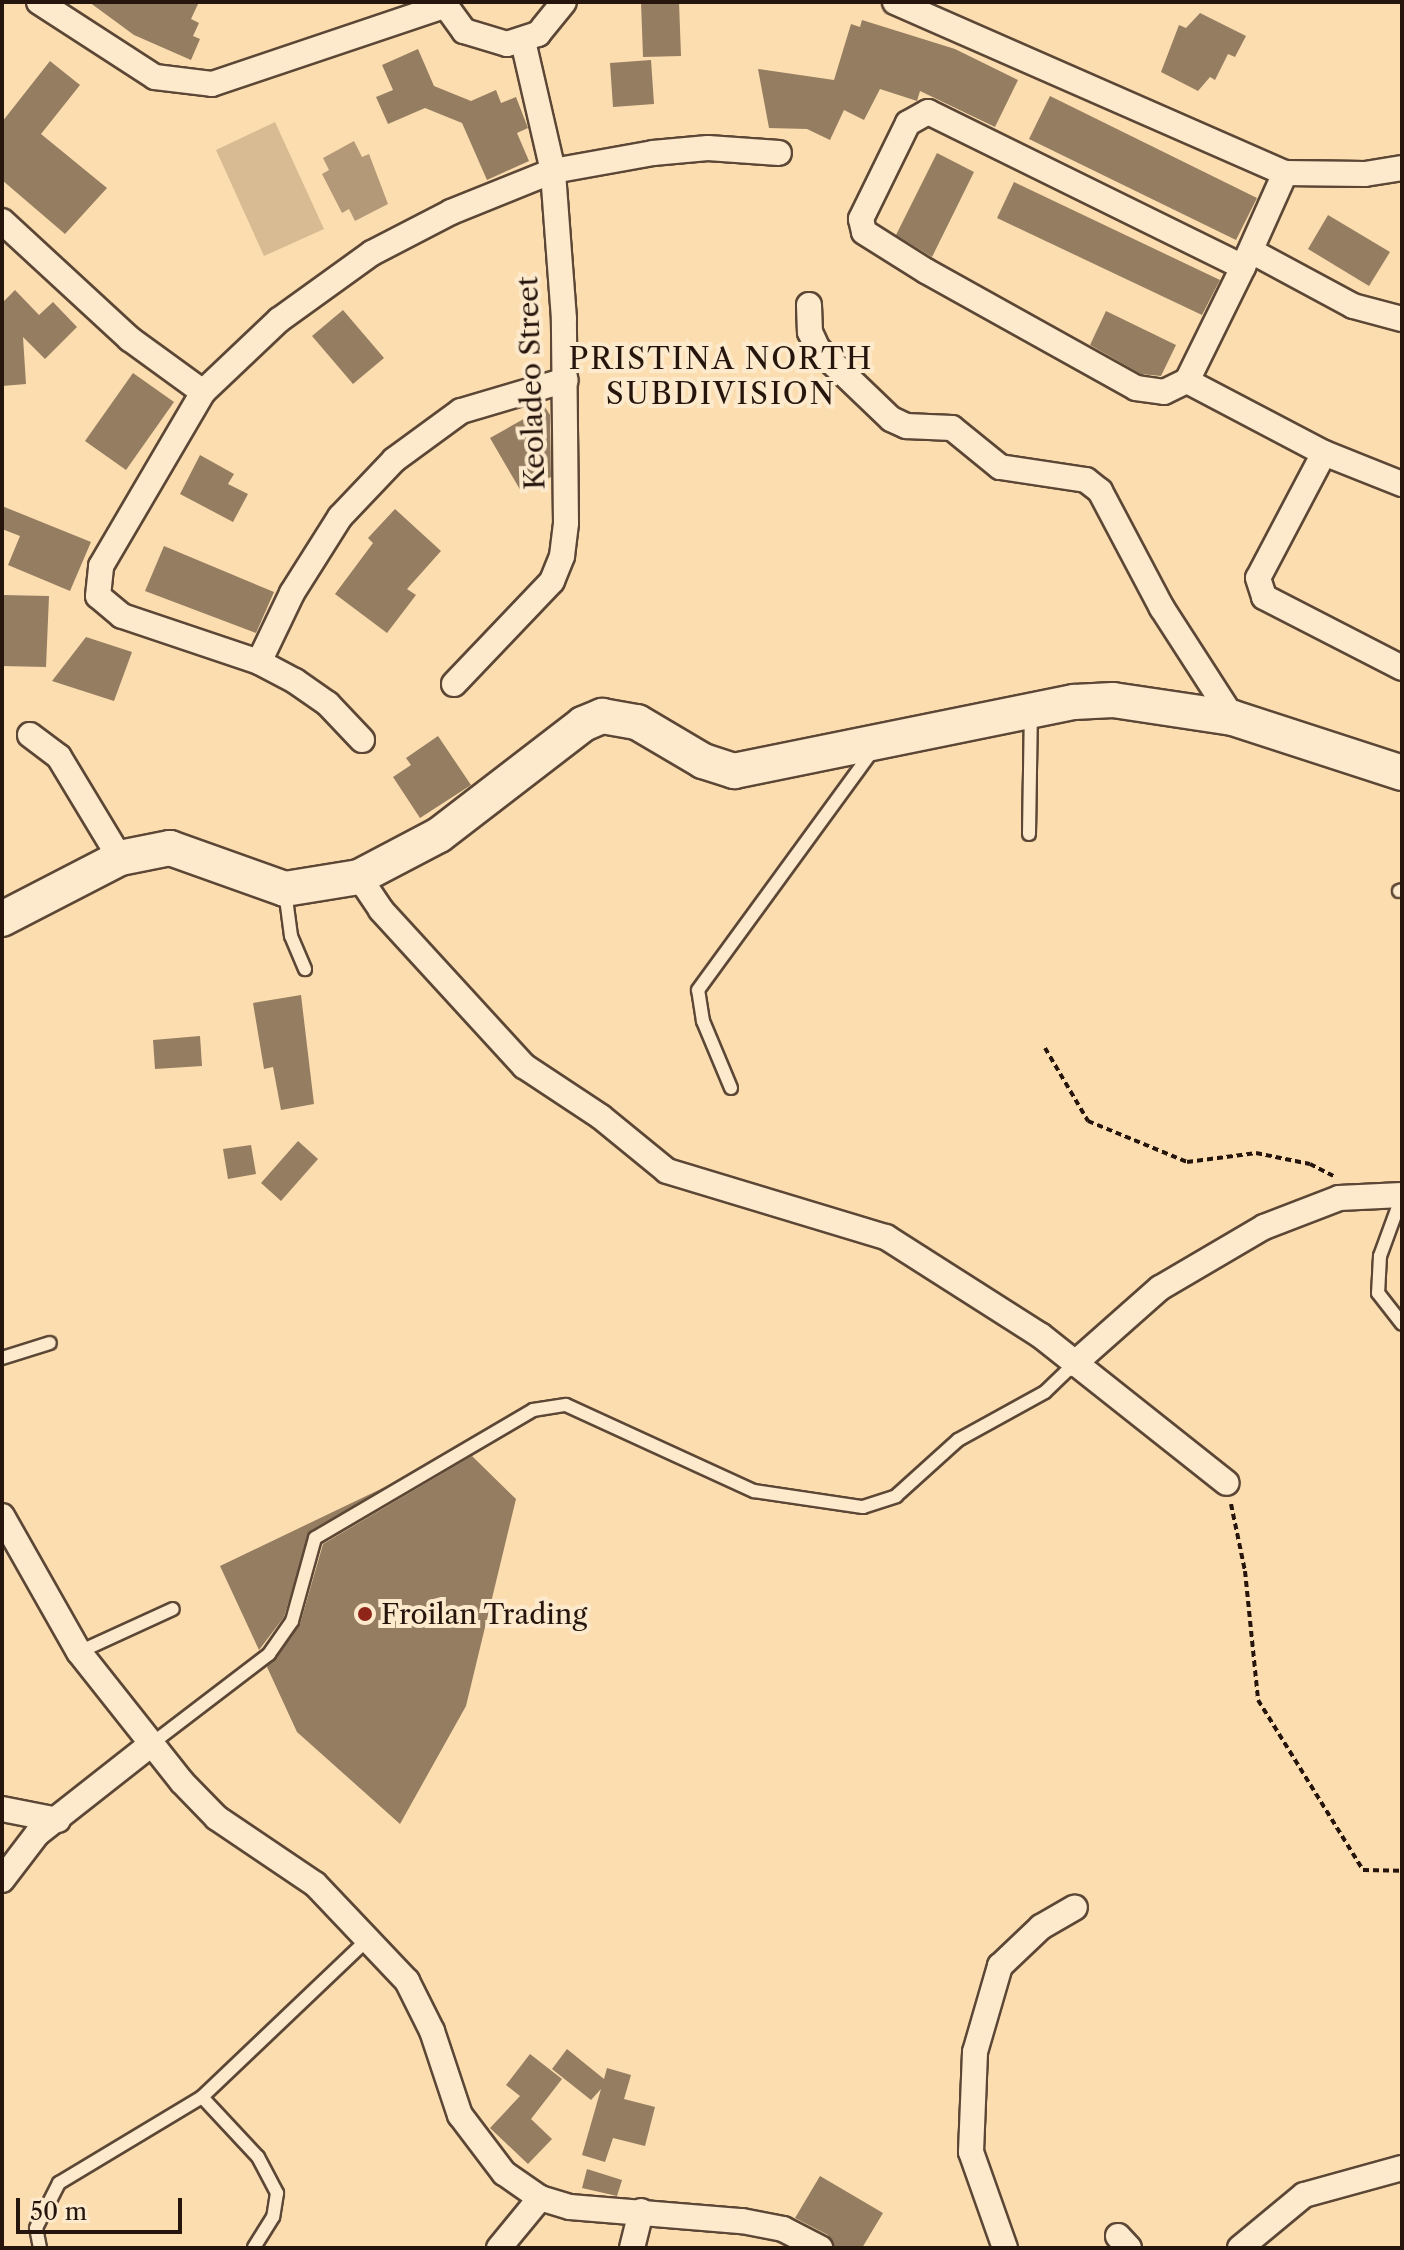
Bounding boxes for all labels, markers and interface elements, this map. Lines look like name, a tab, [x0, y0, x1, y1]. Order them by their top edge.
street label: Keoladeo Street	[510, 276, 552, 490]
district label: PRISTINA NORTH SUBDIVISION	[568, 341, 874, 412]
place label: Froilan Trading	[381, 1597, 588, 1631]
marker: Froilan Trading	[356, 1605, 374, 1623]
scale bar	[20, 2182, 186, 2232]
text: 50 m	[30, 2197, 87, 2226]

